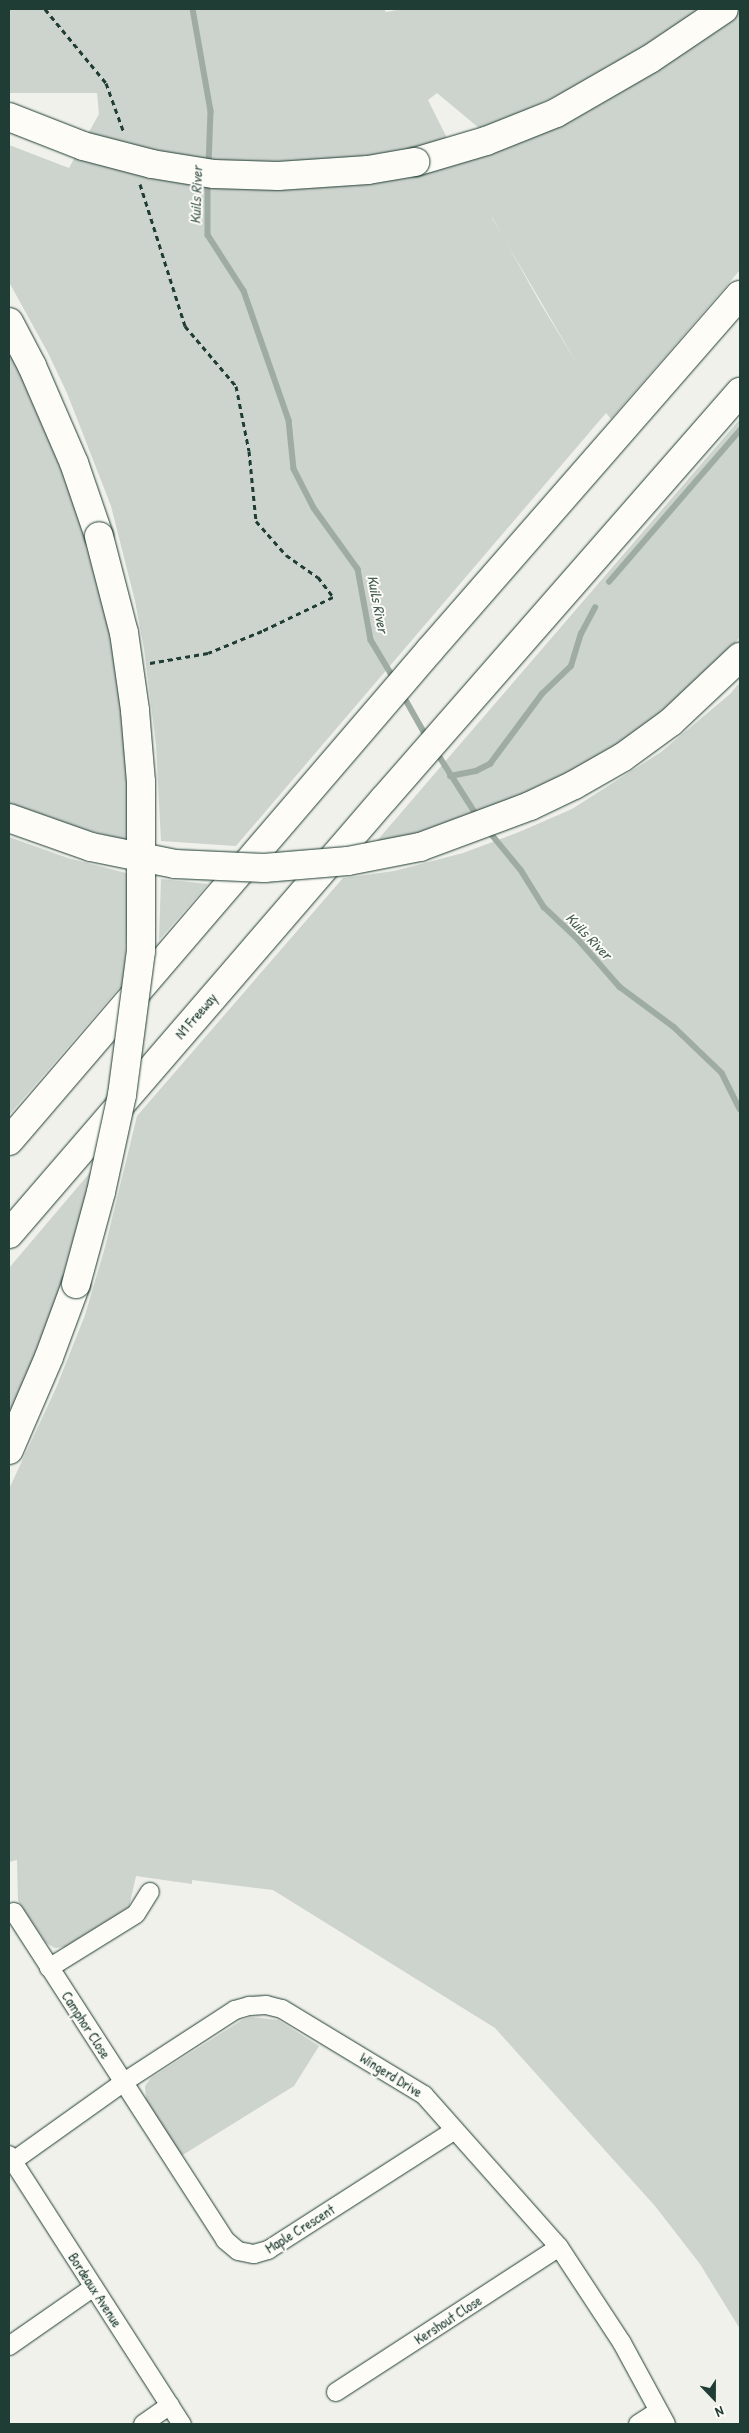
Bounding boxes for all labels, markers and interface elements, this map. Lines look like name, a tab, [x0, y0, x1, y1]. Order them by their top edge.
water label: Kuils River	[186, 166, 206, 224]
water label: Kuils River	[364, 574, 392, 634]
water label: Kuils River	[562, 909, 616, 963]
street label: N1 Freeway	[171, 990, 221, 1042]
street label: Camphor Close	[58, 1988, 114, 2062]
street label: Wingerd Drive	[357, 2049, 425, 2101]
street label: Maple Crescent	[262, 2201, 338, 2257]
street label: Bordeaux Avenue	[65, 2250, 125, 2330]
street label: Kershout Close	[411, 2292, 485, 2348]
north arrow	[689, 2373, 739, 2423]
text: N	[713, 2402, 727, 2423]

